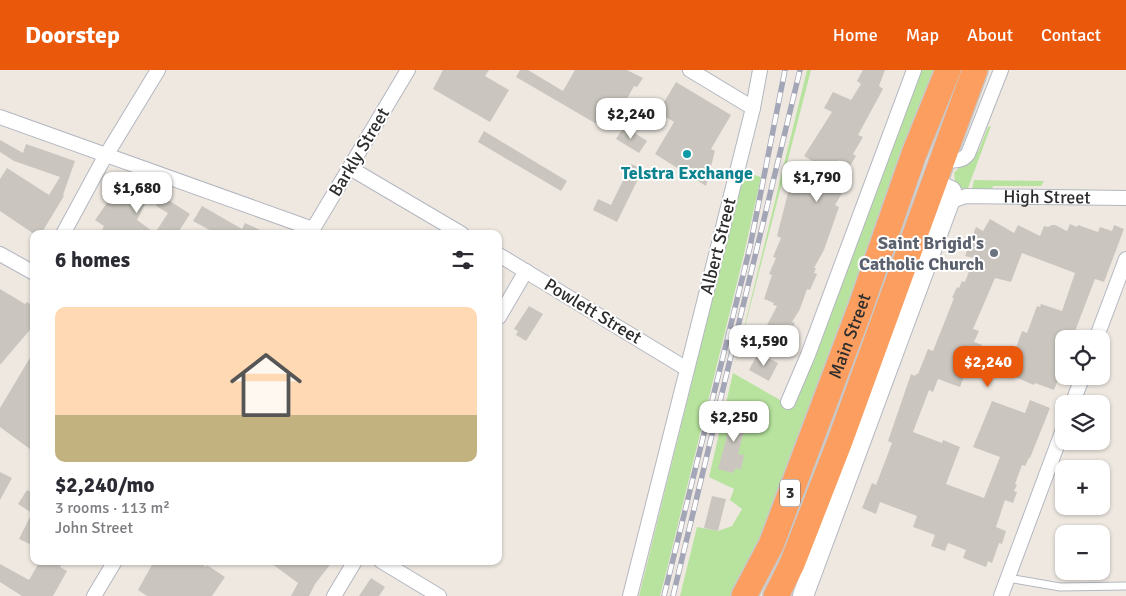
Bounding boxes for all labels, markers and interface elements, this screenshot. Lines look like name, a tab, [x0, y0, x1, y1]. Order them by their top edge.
text: Doorstep	[25, 20, 120, 50]
text: Home	[833, 24, 878, 46]
text: Map	[906, 24, 939, 46]
text: About	[967, 24, 1013, 46]
text: Contact	[1041, 24, 1101, 46]
pin: $2,240	[590, 98, 672, 140]
street label: Barkly Street	[324, 104, 394, 200]
text: $2,240	[607, 104, 655, 124]
marker: Telstra Exchange	[681, 148, 693, 160]
pin: $1,790	[776, 160, 858, 203]
place label: Telstra Exchange	[621, 162, 753, 184]
text: $1,790	[793, 167, 841, 187]
pin: $1,680	[96, 172, 178, 214]
text: $1,680	[113, 178, 161, 198]
street label: High Street	[1003, 185, 1091, 209]
street label: Albert Street	[695, 195, 741, 297]
place label: Saint Brigid's Catholic Church	[859, 232, 984, 275]
icon: filters	[449, 246, 477, 274]
text: 6 homes	[55, 247, 130, 273]
marker: Saint Brigid's Catholic Church	[988, 247, 1000, 259]
street label: Powlett Street	[540, 273, 646, 349]
street label: Main Street	[824, 291, 876, 382]
pin: $1,590	[723, 324, 805, 367]
map controls	[1055, 330, 1110, 580]
button: locate	[1055, 330, 1110, 385]
text: $1,590	[740, 331, 788, 351]
icon: home	[221, 340, 311, 430]
pin: $2,240	[947, 346, 1029, 388]
text: $2,240	[964, 352, 1012, 372]
button: layers	[1055, 395, 1110, 450]
pin: $2,250	[693, 400, 775, 443]
text: $2,250	[710, 407, 758, 427]
button: +	[1055, 460, 1110, 515]
text: $2,240/mo	[55, 472, 154, 498]
road number: 3	[780, 479, 800, 506]
text: 3 rooms · 113 m²	[55, 498, 170, 518]
text: John Street	[55, 518, 133, 538]
button: −	[1055, 525, 1110, 580]

